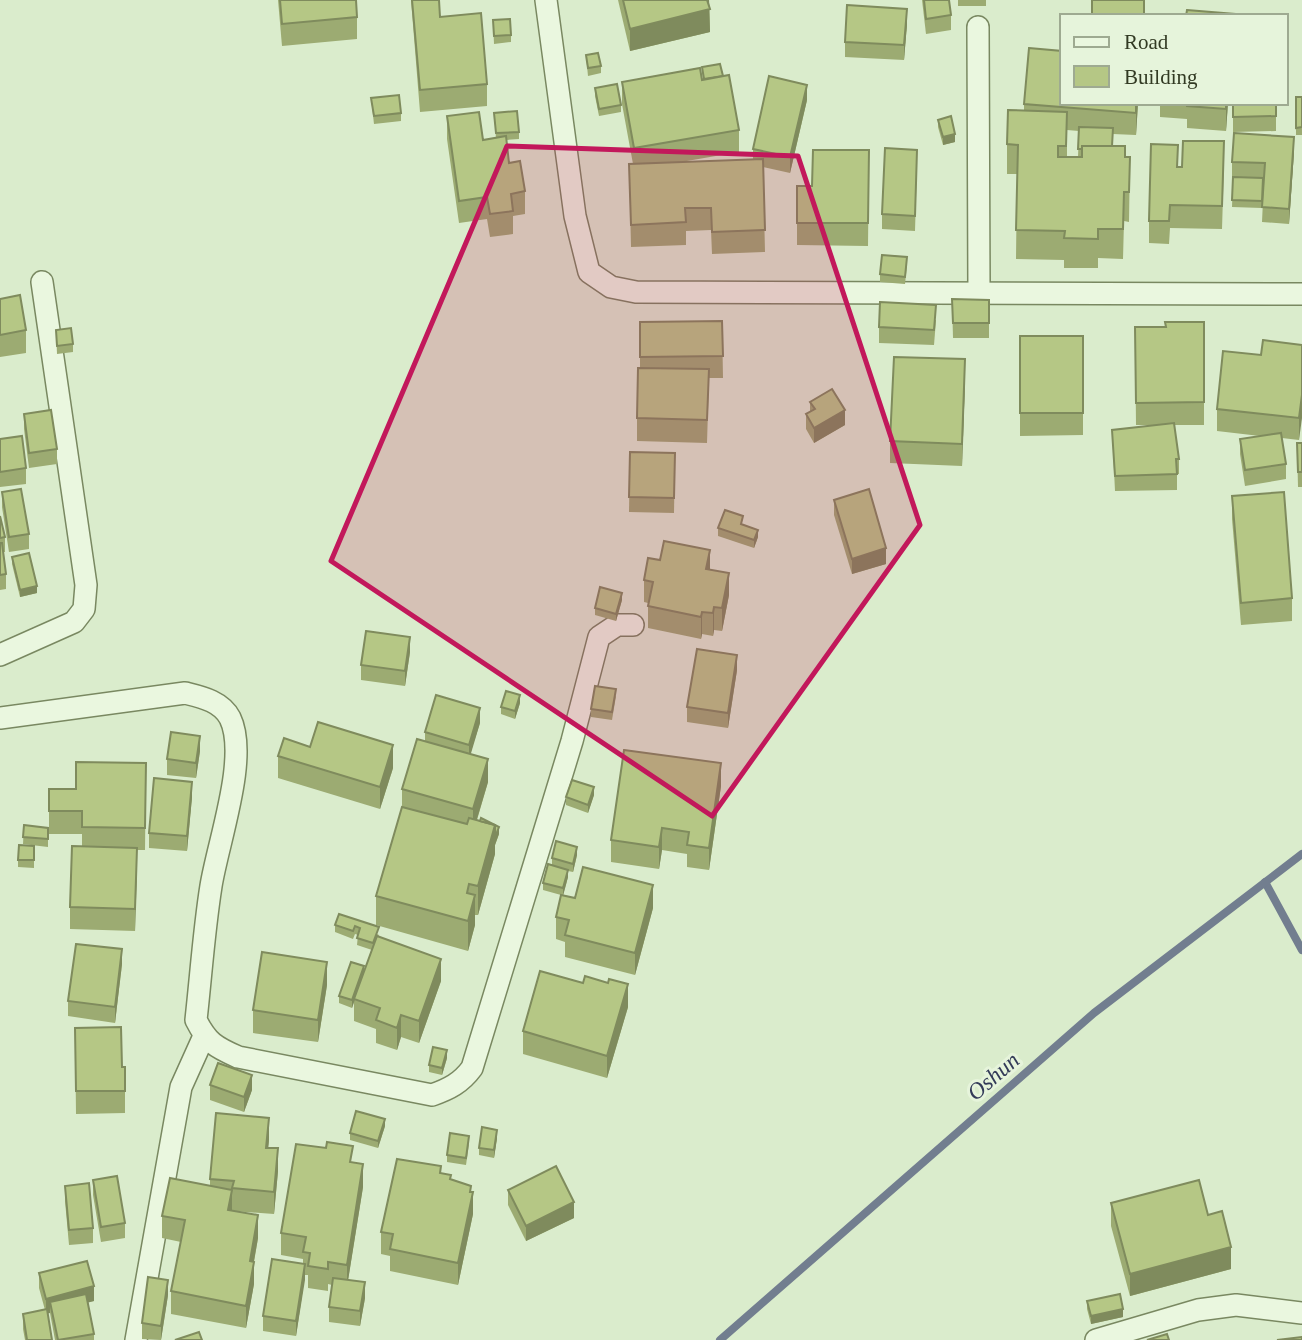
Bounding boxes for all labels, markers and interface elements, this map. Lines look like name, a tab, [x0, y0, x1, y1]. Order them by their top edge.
legend	[1060, 14, 1288, 105]
text: Road	[1124, 30, 1169, 54]
text: Building	[1124, 65, 1198, 89]
water label: Oshun	[962, 1047, 1024, 1106]

